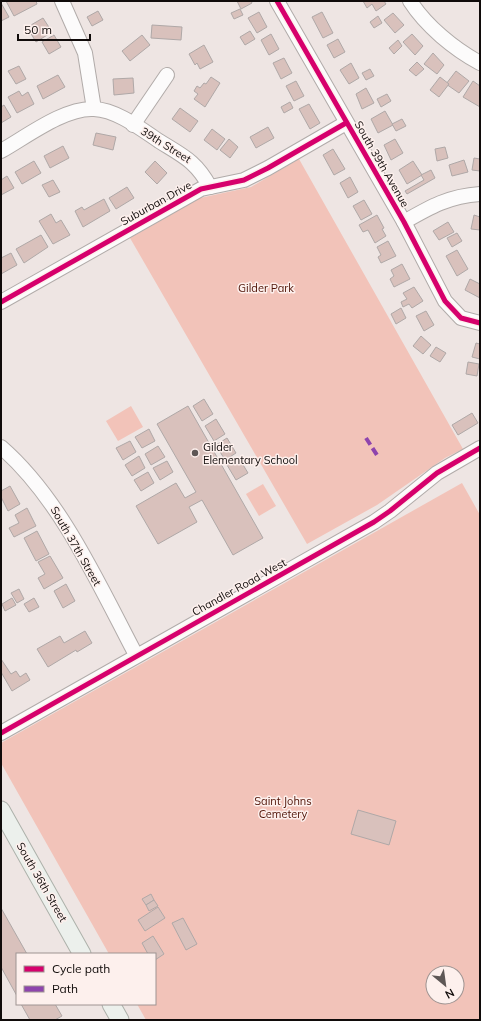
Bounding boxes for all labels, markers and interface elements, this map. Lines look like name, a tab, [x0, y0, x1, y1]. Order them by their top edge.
scale bar	[18, 16, 90, 42]
text: 50 m	[24, 22, 52, 37]
street label: South 39th Avenue	[352, 118, 412, 210]
street label: 39th Street	[138, 124, 194, 166]
street label: Suburban Drive	[118, 178, 194, 228]
park label: Gilder Park	[238, 281, 294, 295]
place label: Gilder Elementary School	[203, 440, 298, 467]
marker: Gilder Elementary School	[190, 448, 200, 458]
street label: South 37th Street	[48, 504, 104, 588]
street label: Chandler Road West	[189, 555, 289, 619]
park label: Saint Johns Cemetery	[254, 794, 312, 821]
street label: South 36th Street	[14, 840, 70, 924]
legend	[16, 953, 156, 1005]
text: Cycle path	[52, 961, 110, 976]
north arrow	[425, 965, 465, 1005]
text: Path	[52, 981, 78, 996]
text: N	[443, 986, 457, 1002]

